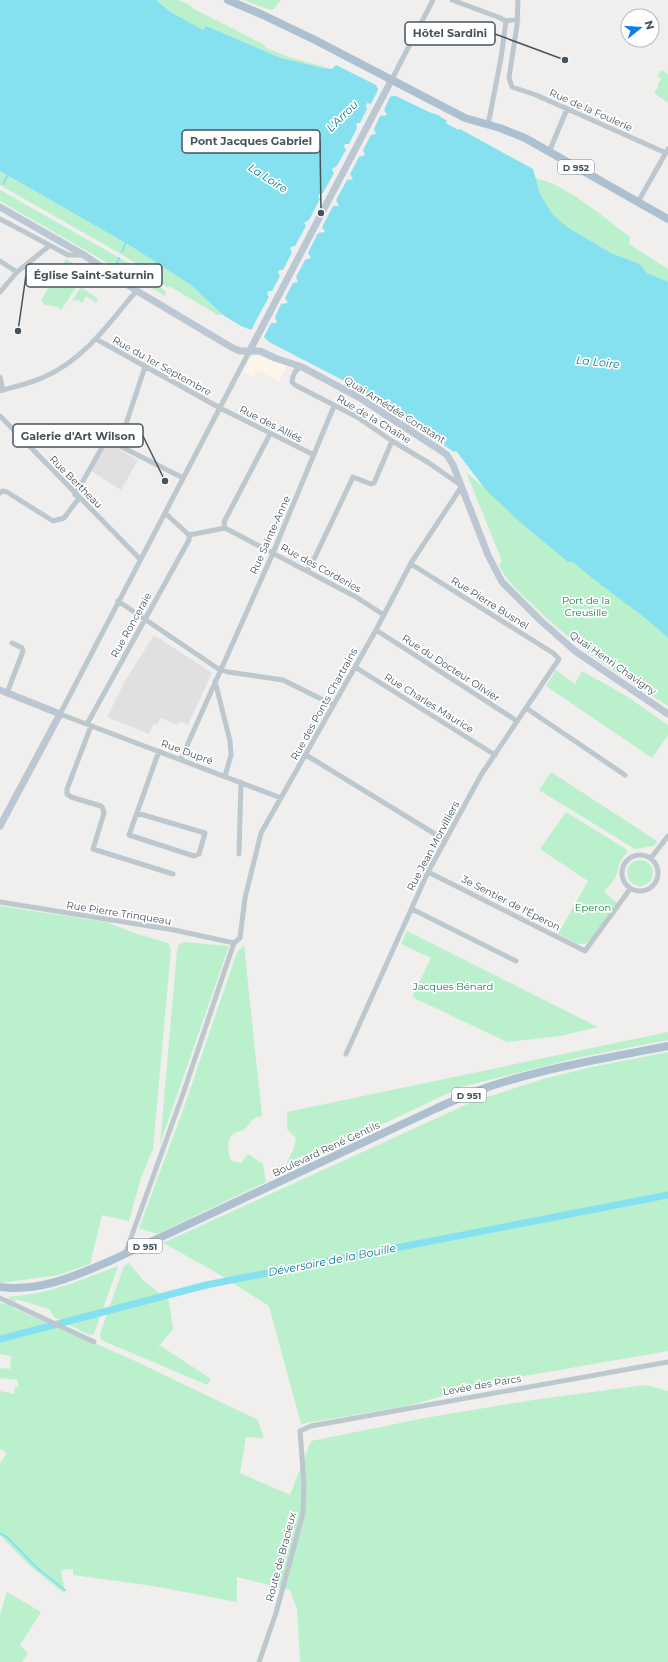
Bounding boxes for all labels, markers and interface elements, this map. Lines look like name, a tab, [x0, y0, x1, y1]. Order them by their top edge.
north arrow	[620, 8, 660, 48]
text: N	[642, 19, 658, 31]
callout: Hôtel Sardini	[405, 22, 495, 45]
text: Hôtel Sardini	[413, 26, 487, 40]
street label: Rue de la Foulerie	[547, 86, 635, 134]
water label: L'Arrou	[323, 97, 361, 135]
callout: Pont Jacques Gabriel	[182, 130, 320, 153]
text: Pont Jacques Gabriel	[190, 134, 312, 148]
water label: La Loire	[246, 160, 291, 196]
road number: D 952	[558, 160, 594, 174]
callout: Église Saint-Saturnin	[26, 264, 162, 287]
text: Église Saint-Saturnin	[34, 268, 154, 282]
street label: Rue du 1er Septembre	[110, 333, 214, 399]
water label: La Loire	[575, 353, 621, 371]
street label: Quai Amédée Constant	[342, 373, 448, 447]
street label: Rue de la Chaîne	[334, 392, 414, 446]
street label: Rue des Alliés	[237, 403, 305, 446]
callout: Galerie d'Art Wilson	[13, 424, 143, 447]
text: Galerie d'Art Wilson	[21, 429, 135, 443]
street label: Rue Bertheau	[47, 453, 105, 511]
street label: Rue Sainte-Anne	[247, 494, 293, 576]
street label: Rue des Corderies	[278, 540, 364, 596]
street label: Rue Pierre Busnel	[449, 574, 531, 632]
street label: Rue Ronceraie	[108, 590, 154, 660]
park label: Port de la Creusille	[562, 594, 610, 619]
street label: Quai Henri Chavigny	[567, 628, 659, 698]
street label: Rue du Docteur Olivier	[400, 631, 502, 705]
street label: Rue des Ponts Chartrains	[288, 645, 360, 762]
street label: Rue Charles Maurice	[382, 670, 476, 736]
street label: Rue Dupré	[159, 737, 215, 767]
street label: Rue Jean Morvilliers	[404, 799, 462, 893]
street label: 3e Sentier de l'Éperon	[459, 872, 563, 934]
street label: Rue Pierre Trinqueau	[66, 898, 172, 928]
park label: Eperon	[575, 901, 611, 914]
park label: Jacques Bénard	[412, 980, 493, 993]
road number: D 951	[452, 1088, 486, 1102]
street label: Boulevard René Gentils	[270, 1118, 382, 1180]
road number: D 951	[128, 1239, 162, 1253]
water label: Déversoire de la Bouille	[267, 1241, 397, 1279]
street label: Levée des Parcs	[442, 1372, 522, 1398]
street label: Route de Bracieux	[263, 1510, 299, 1603]

